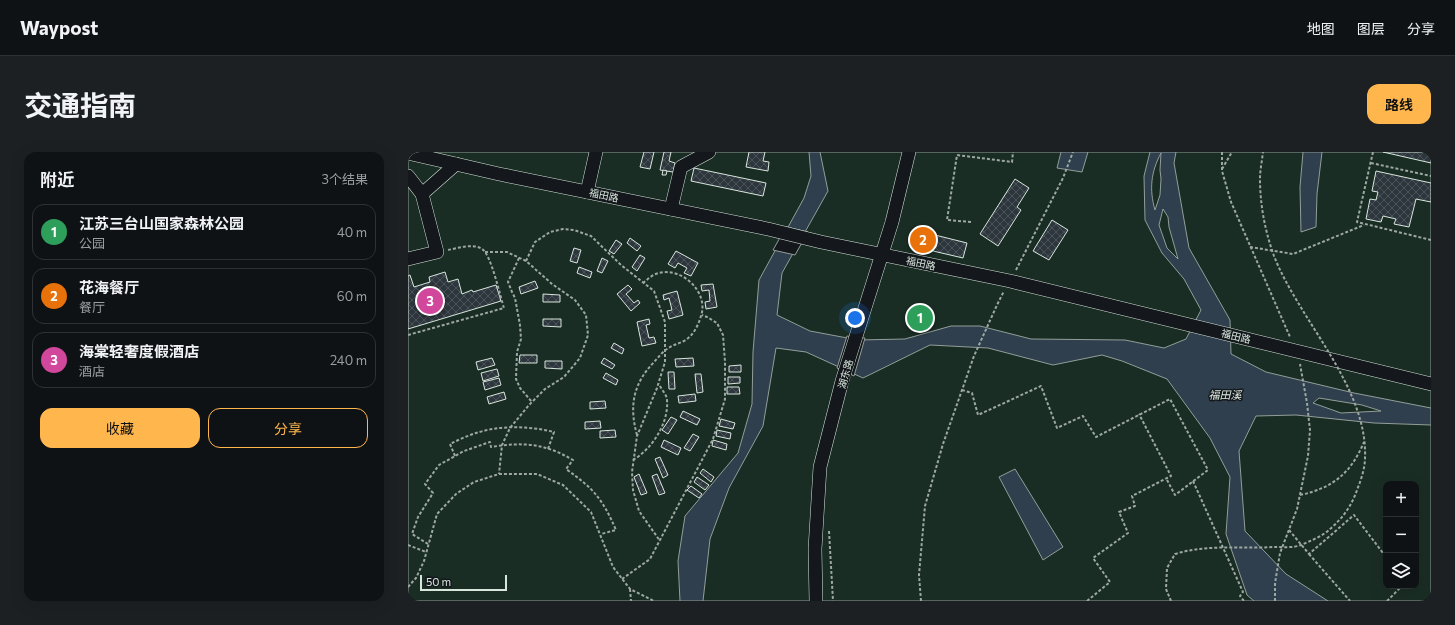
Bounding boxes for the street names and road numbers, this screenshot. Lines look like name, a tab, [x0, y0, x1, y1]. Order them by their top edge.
street label: 福田路	[588, 186, 620, 204]
street label: 福田路	[905, 254, 937, 272]
street label: 福田路	[1220, 327, 1252, 345]
street label: 湖东路	[835, 358, 855, 390]

